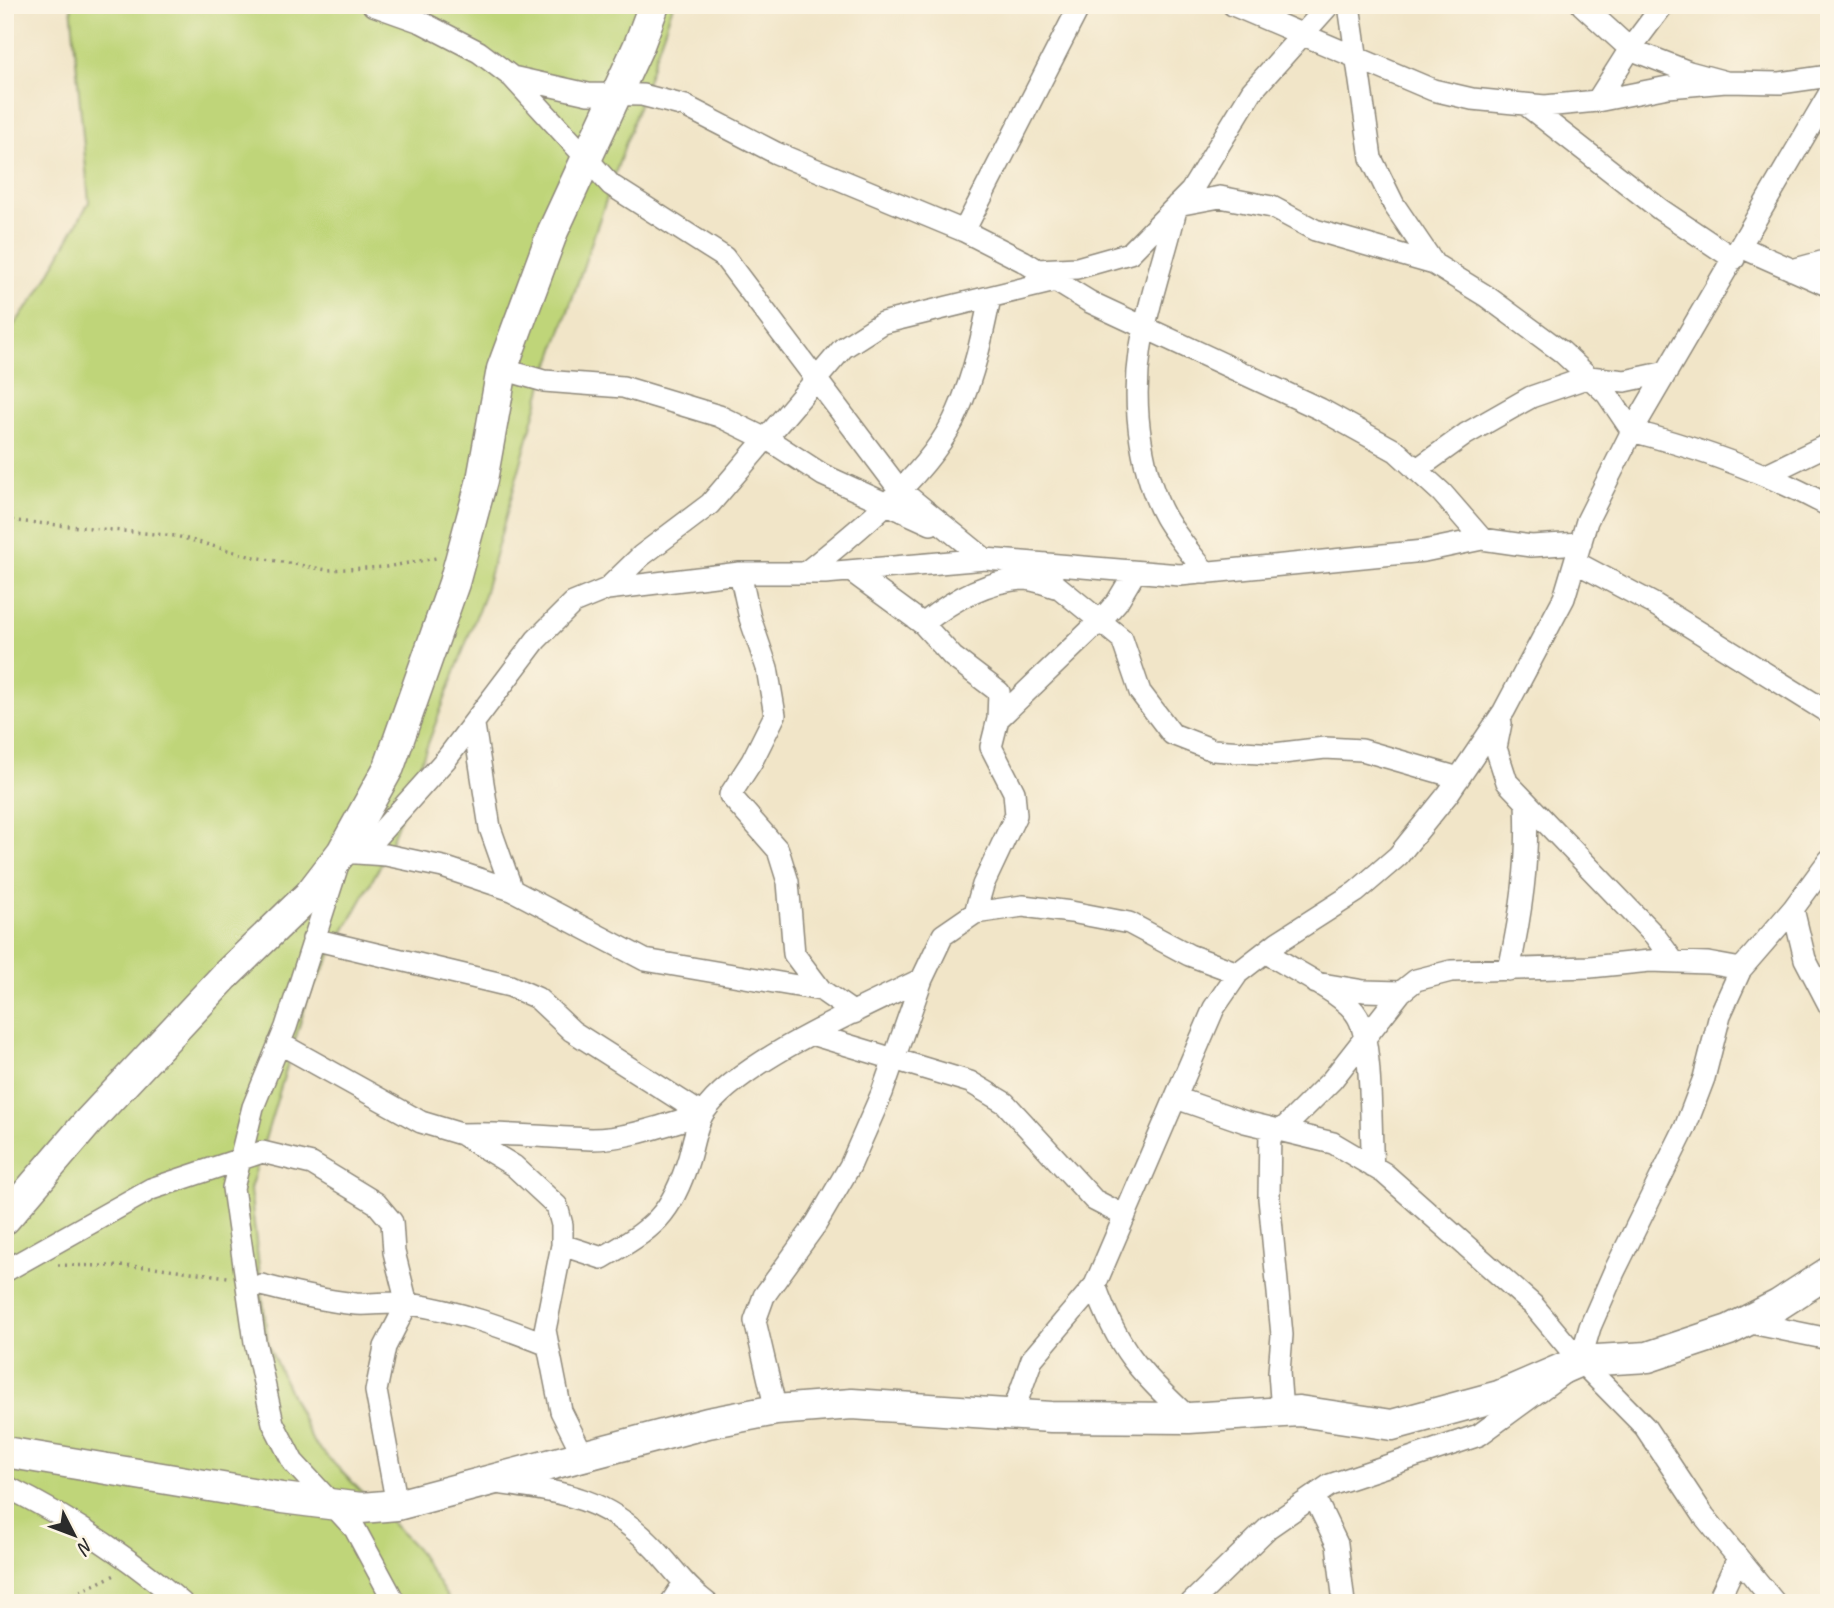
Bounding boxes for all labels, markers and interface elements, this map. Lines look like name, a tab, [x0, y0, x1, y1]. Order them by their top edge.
north arrow	[38, 1500, 108, 1570]
text: N	[71, 1533, 99, 1561]

